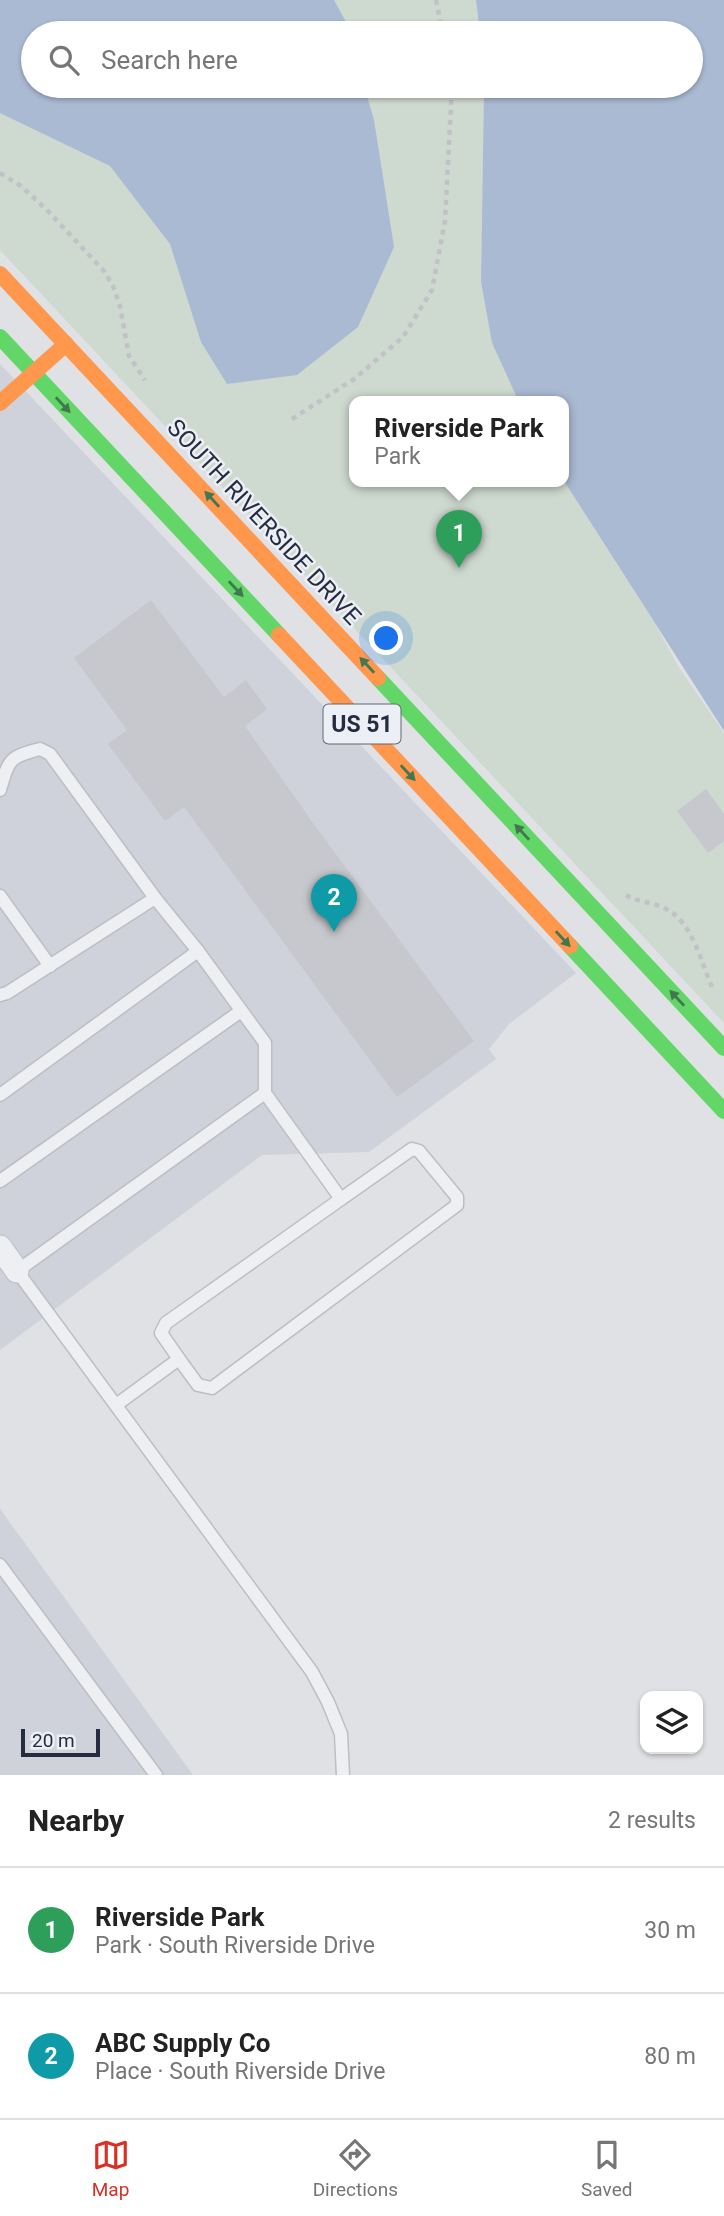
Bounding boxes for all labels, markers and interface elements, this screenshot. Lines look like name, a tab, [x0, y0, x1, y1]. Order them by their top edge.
search box	[21, 21, 703, 98]
icon: search	[45, 41, 83, 79]
text: Search here	[101, 45, 238, 75]
one-way arrow	[55, 396, 71, 413]
popup	[349, 396, 569, 487]
street label: SOUTH RIVERSIDE DRIVE	[161, 413, 367, 631]
text: Riverside Park	[374, 413, 544, 443]
text: Park	[374, 443, 421, 470]
one-way arrow	[203, 491, 220, 508]
pin: 1	[436, 510, 482, 568]
one-way arrow	[228, 580, 244, 597]
your location	[369, 621, 403, 655]
one-way arrow	[360, 657, 376, 674]
road number: US 51	[324, 704, 400, 744]
one-way arrow	[400, 764, 416, 782]
one-way arrow	[515, 824, 531, 841]
pin: 2	[311, 874, 357, 932]
one-way arrow	[555, 930, 571, 947]
one-way arrow	[670, 990, 686, 1007]
map controls	[640, 1691, 703, 1754]
button: layers	[640, 1691, 703, 1754]
scale bar	[21, 1726, 100, 1758]
text: 20 m	[32, 1729, 75, 1752]
text: Nearby	[28, 1803, 124, 1838]
text: 2 results	[608, 1807, 696, 1834]
text: Riverside Park	[95, 1902, 264, 1932]
text: 1	[44, 1917, 58, 1944]
text: 30 m	[644, 1917, 696, 1944]
text: Park · South Riverside Drive	[95, 1932, 375, 1959]
text: ABC Supply Co	[95, 2028, 270, 2058]
text: 2	[44, 2043, 58, 2070]
text: 80 m	[644, 2043, 696, 2070]
text: Place · South Riverside Drive	[95, 2058, 385, 2085]
tab: Map	[92, 2136, 130, 2201]
tab: Directions	[313, 2136, 398, 2201]
tab: Saved	[581, 2136, 632, 2201]

